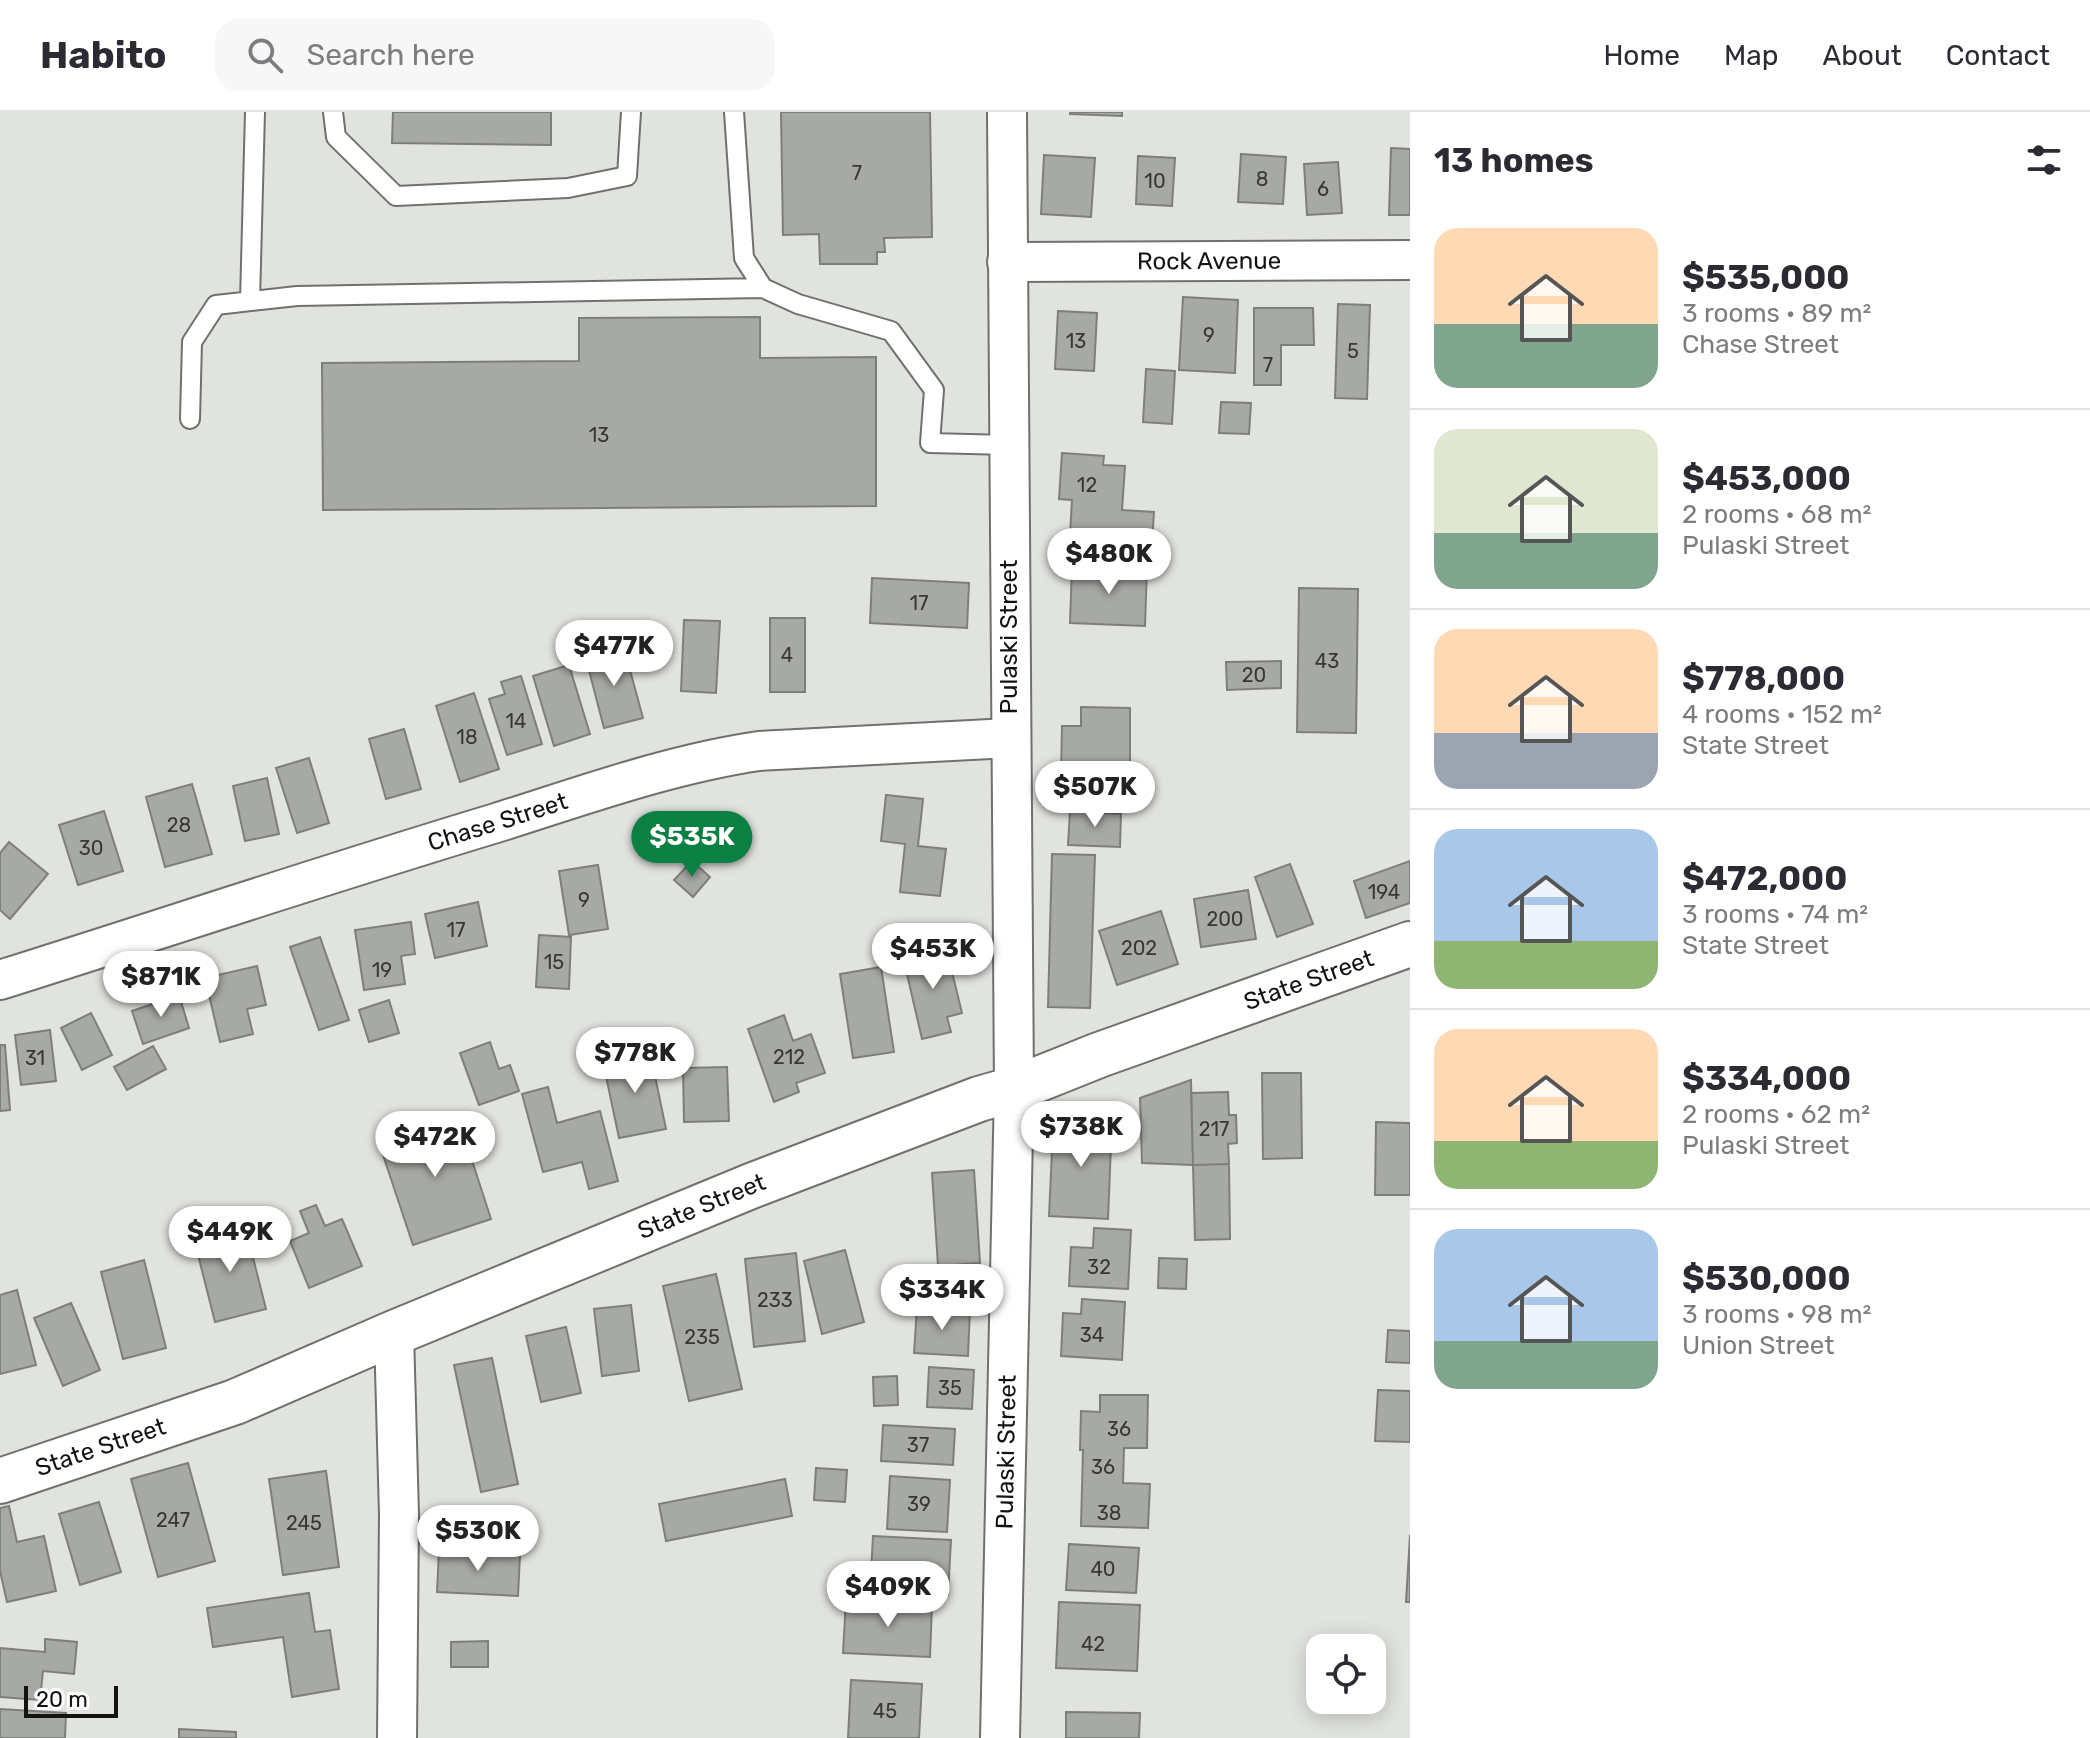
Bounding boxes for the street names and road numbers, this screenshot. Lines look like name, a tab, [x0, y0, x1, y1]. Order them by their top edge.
street label: Rock Avenue	[1137, 247, 1281, 275]
street label: Pulaski Street	[995, 560, 1023, 714]
street label: Chase Street	[424, 787, 571, 857]
street label: State Street	[1240, 944, 1377, 1016]
street label: State Street	[634, 1168, 770, 1245]
street label: Pulaski Street	[991, 1374, 1022, 1530]
street label: State Street	[32, 1412, 169, 1482]

